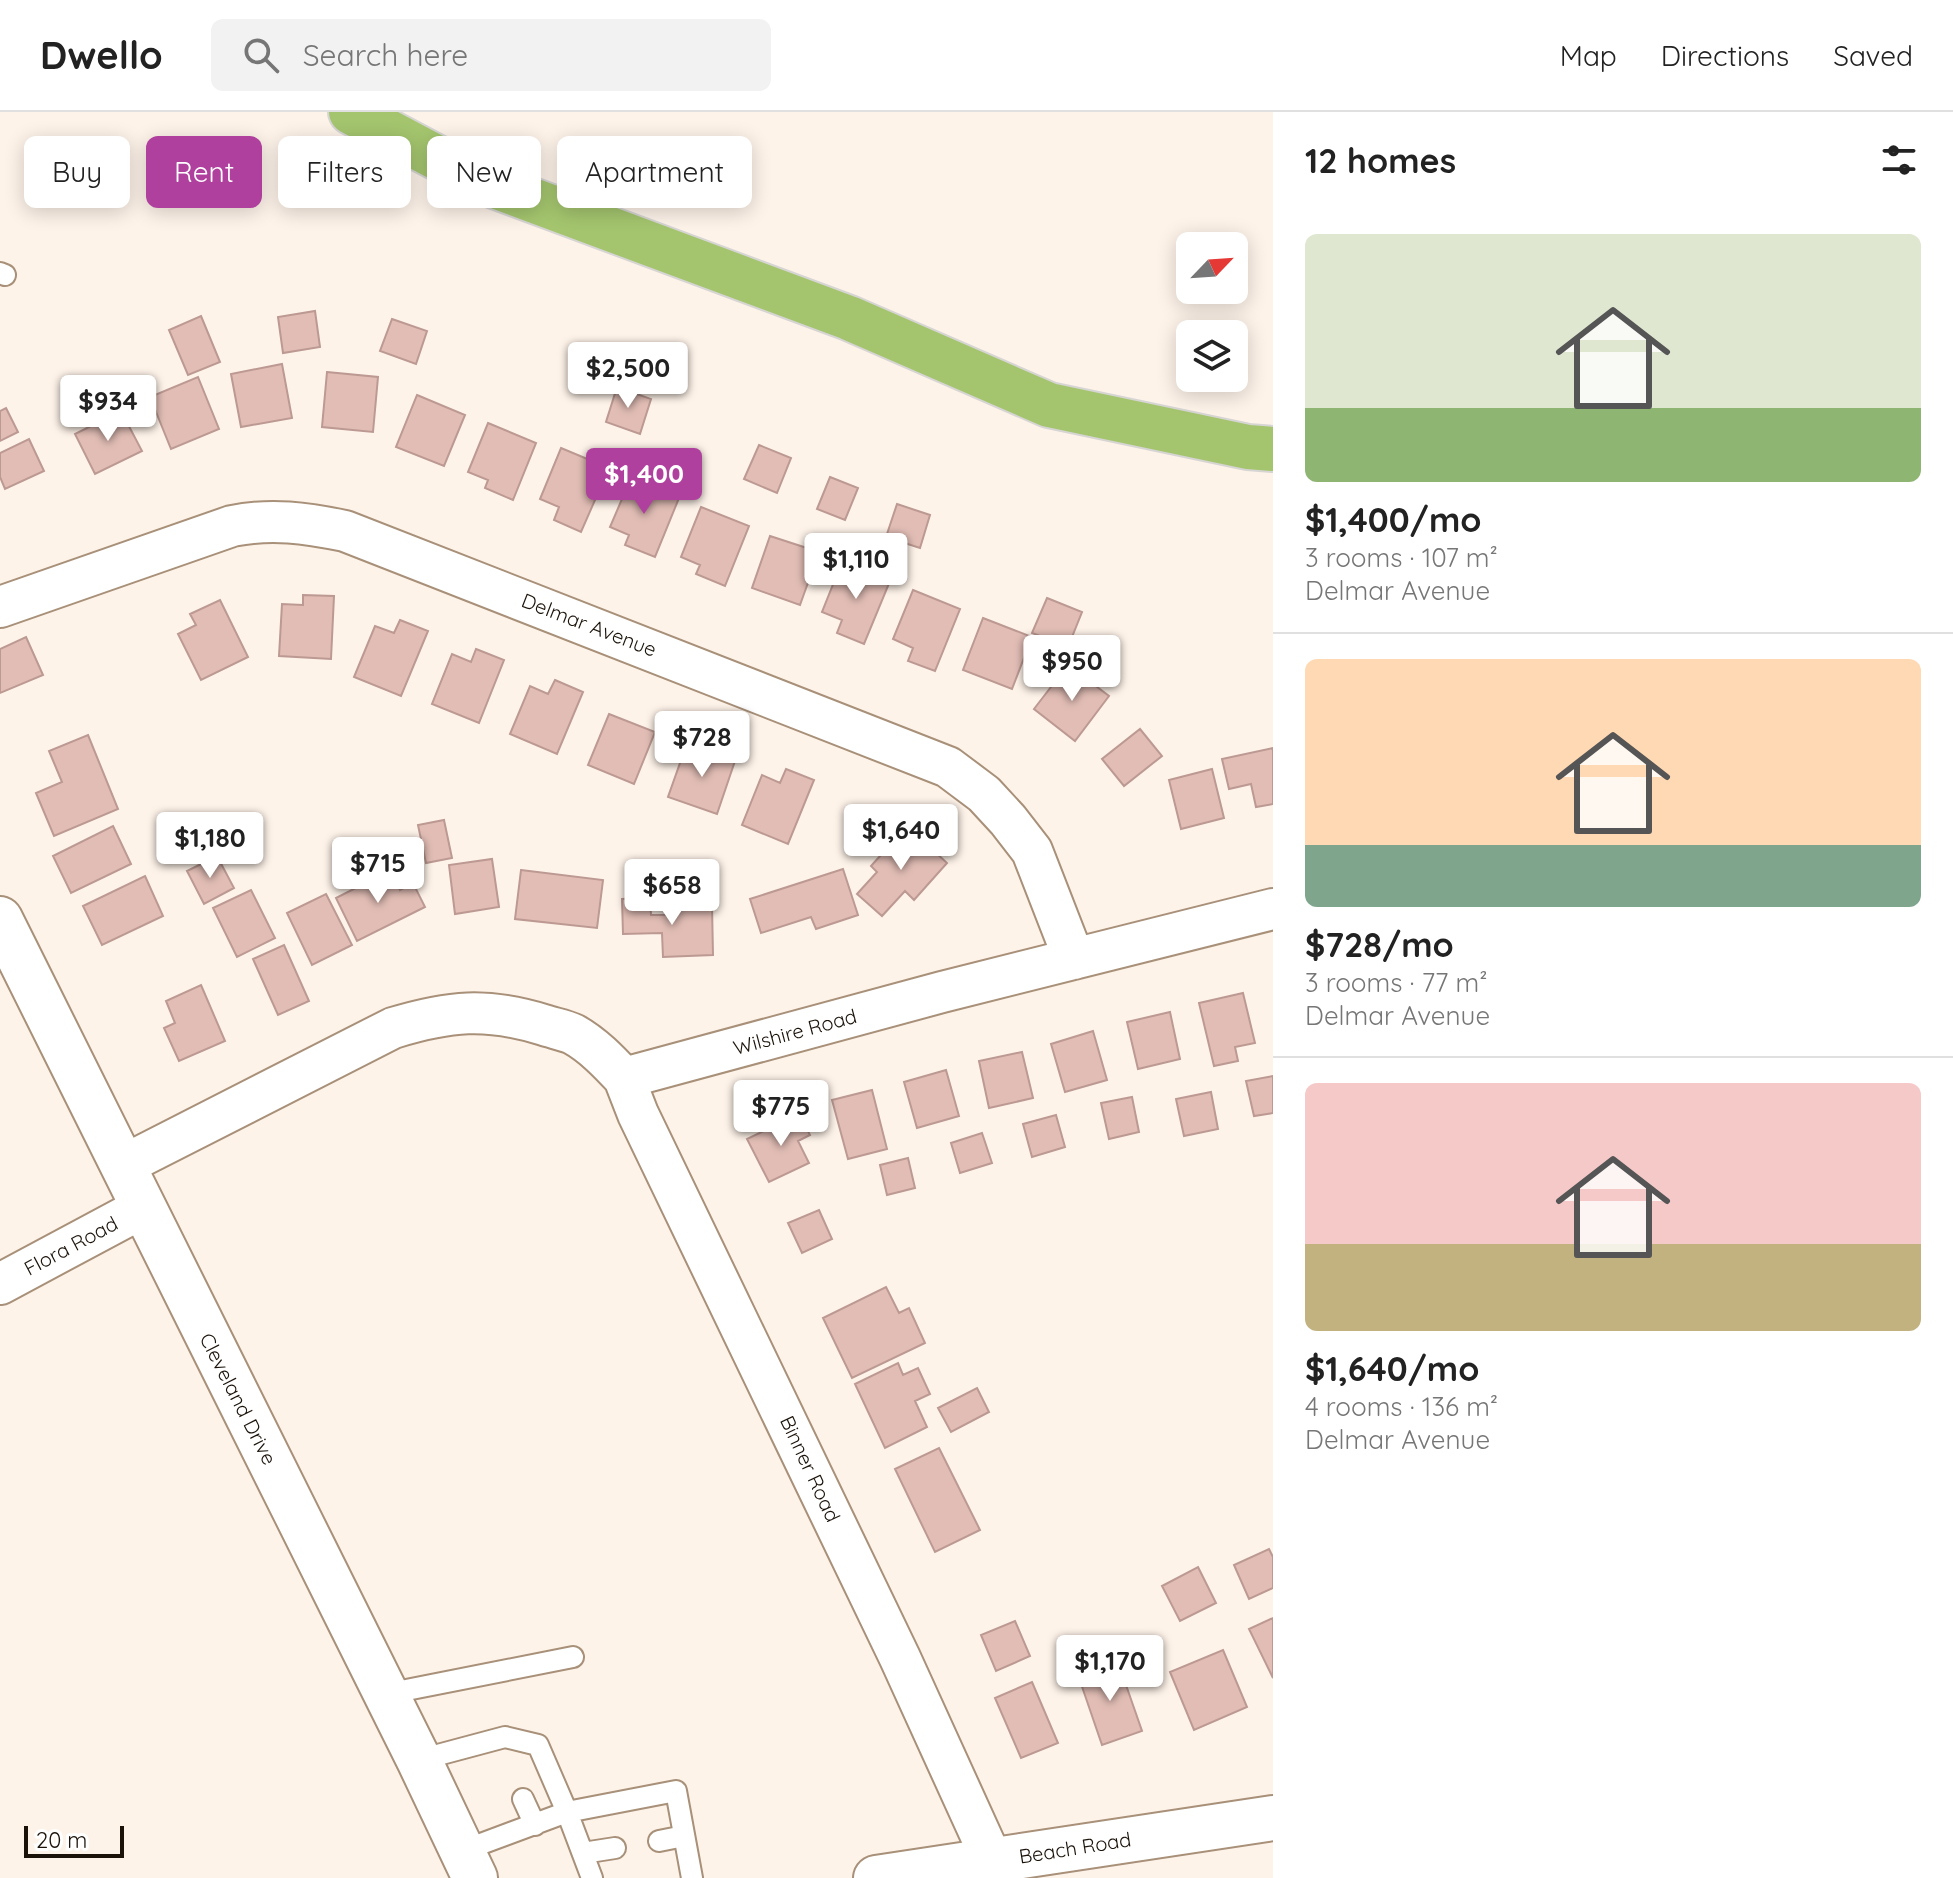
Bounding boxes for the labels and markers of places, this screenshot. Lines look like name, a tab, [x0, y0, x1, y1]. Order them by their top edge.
pin: $2,500	[563, 342, 693, 410]
pin: $934	[61, 375, 155, 443]
pin: $1,400	[579, 448, 709, 516]
pin: $1,110	[791, 533, 921, 601]
pin: $950	[1025, 635, 1119, 703]
pin: $728	[655, 711, 749, 779]
pin: $1,640	[836, 804, 966, 872]
pin: $1,180	[145, 812, 275, 880]
pin: $715	[331, 837, 425, 905]
pin: $658	[625, 859, 719, 927]
pin: $775	[734, 1080, 828, 1148]
pin: $1,170	[1045, 1635, 1175, 1703]

